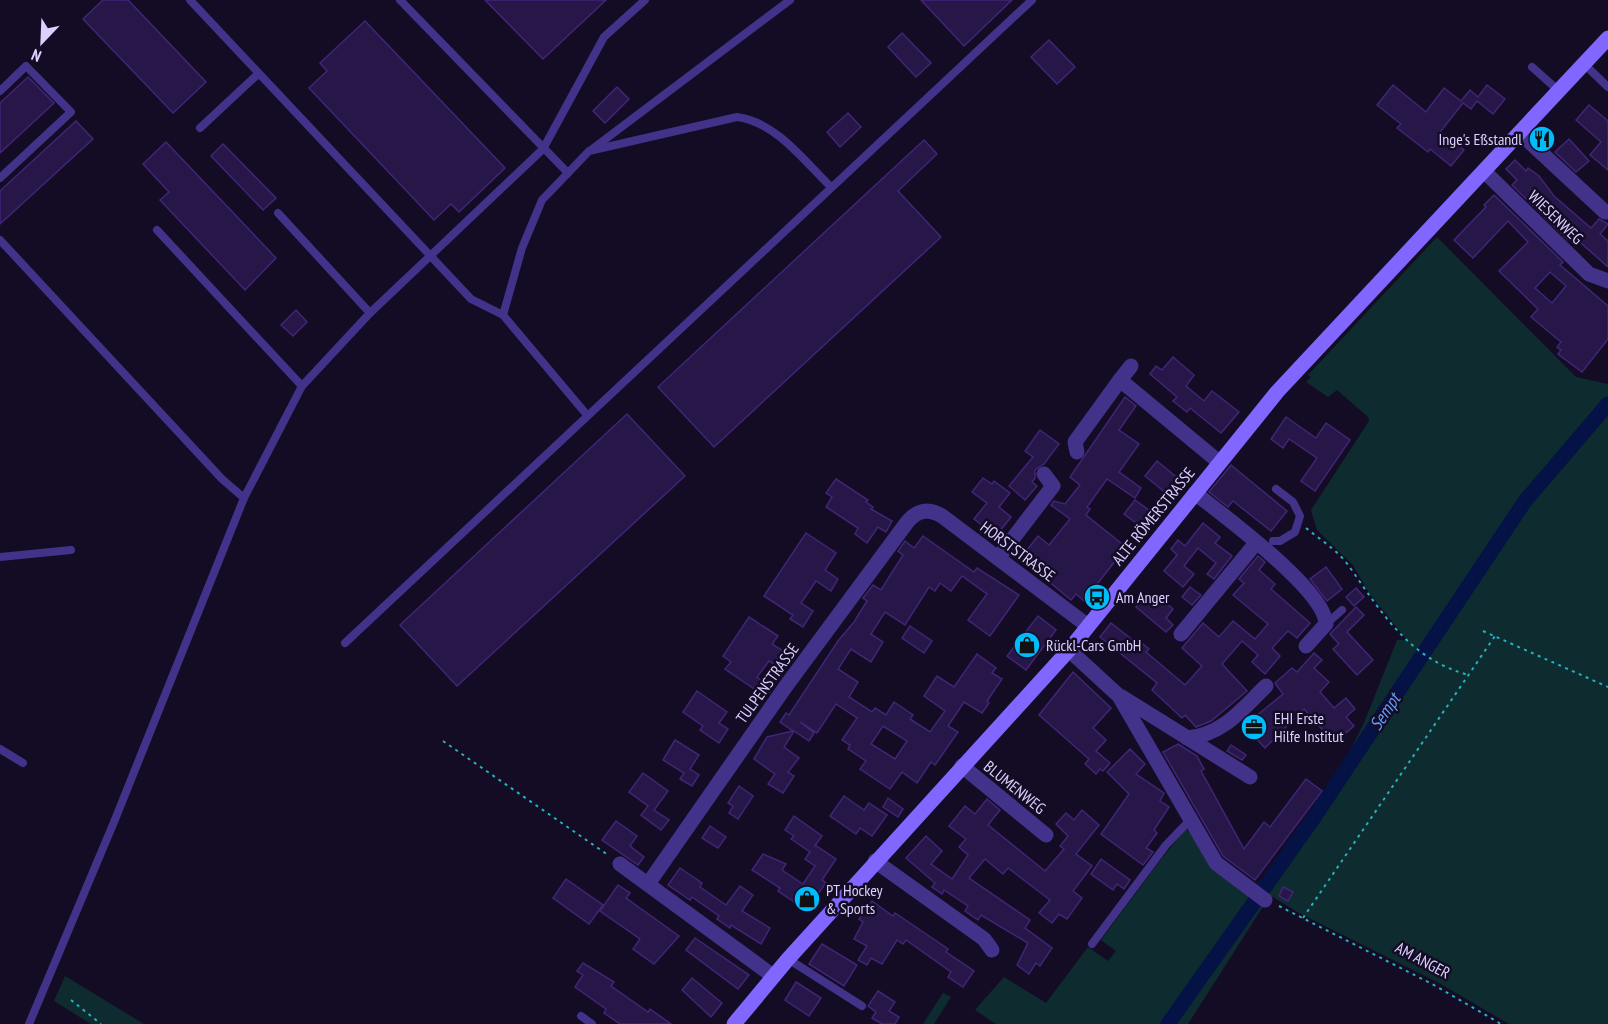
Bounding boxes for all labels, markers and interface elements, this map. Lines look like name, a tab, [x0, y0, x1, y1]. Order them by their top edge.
north arrow	[12, 12, 72, 72]
text: N	[28, 45, 44, 67]
restaurant icon: Inge's Eßstandl	[1527, 124, 1557, 154]
place label: Inge's Eßstandl	[1439, 129, 1522, 149]
street label: WIESENWEG	[1524, 186, 1588, 248]
street label: ALTE RÖMERSTRASSE	[1107, 463, 1199, 569]
street label: HORSTSTRASSE	[977, 516, 1059, 586]
bus stop icon: Am Anger	[1082, 582, 1112, 612]
place label: Am Anger	[1116, 587, 1170, 607]
shop icon: Rückl-Cars GmbH	[1012, 630, 1042, 660]
place label: Rückl-Cars GmbH	[1046, 635, 1141, 655]
street label: TULPENSTRASSE	[731, 639, 803, 727]
water label: Sempt	[1364, 687, 1406, 735]
place label: EHI Erste Hilfe Institut	[1274, 708, 1344, 746]
office icon: EHI Erste Hilfe Institut	[1239, 712, 1269, 742]
street label: BLUMENWEG	[980, 756, 1050, 818]
place label: PT Hockey & Sports	[826, 880, 883, 918]
shop icon: PT Hockey & Sports	[792, 884, 822, 914]
street label: AM ANGER	[1392, 937, 1454, 983]

